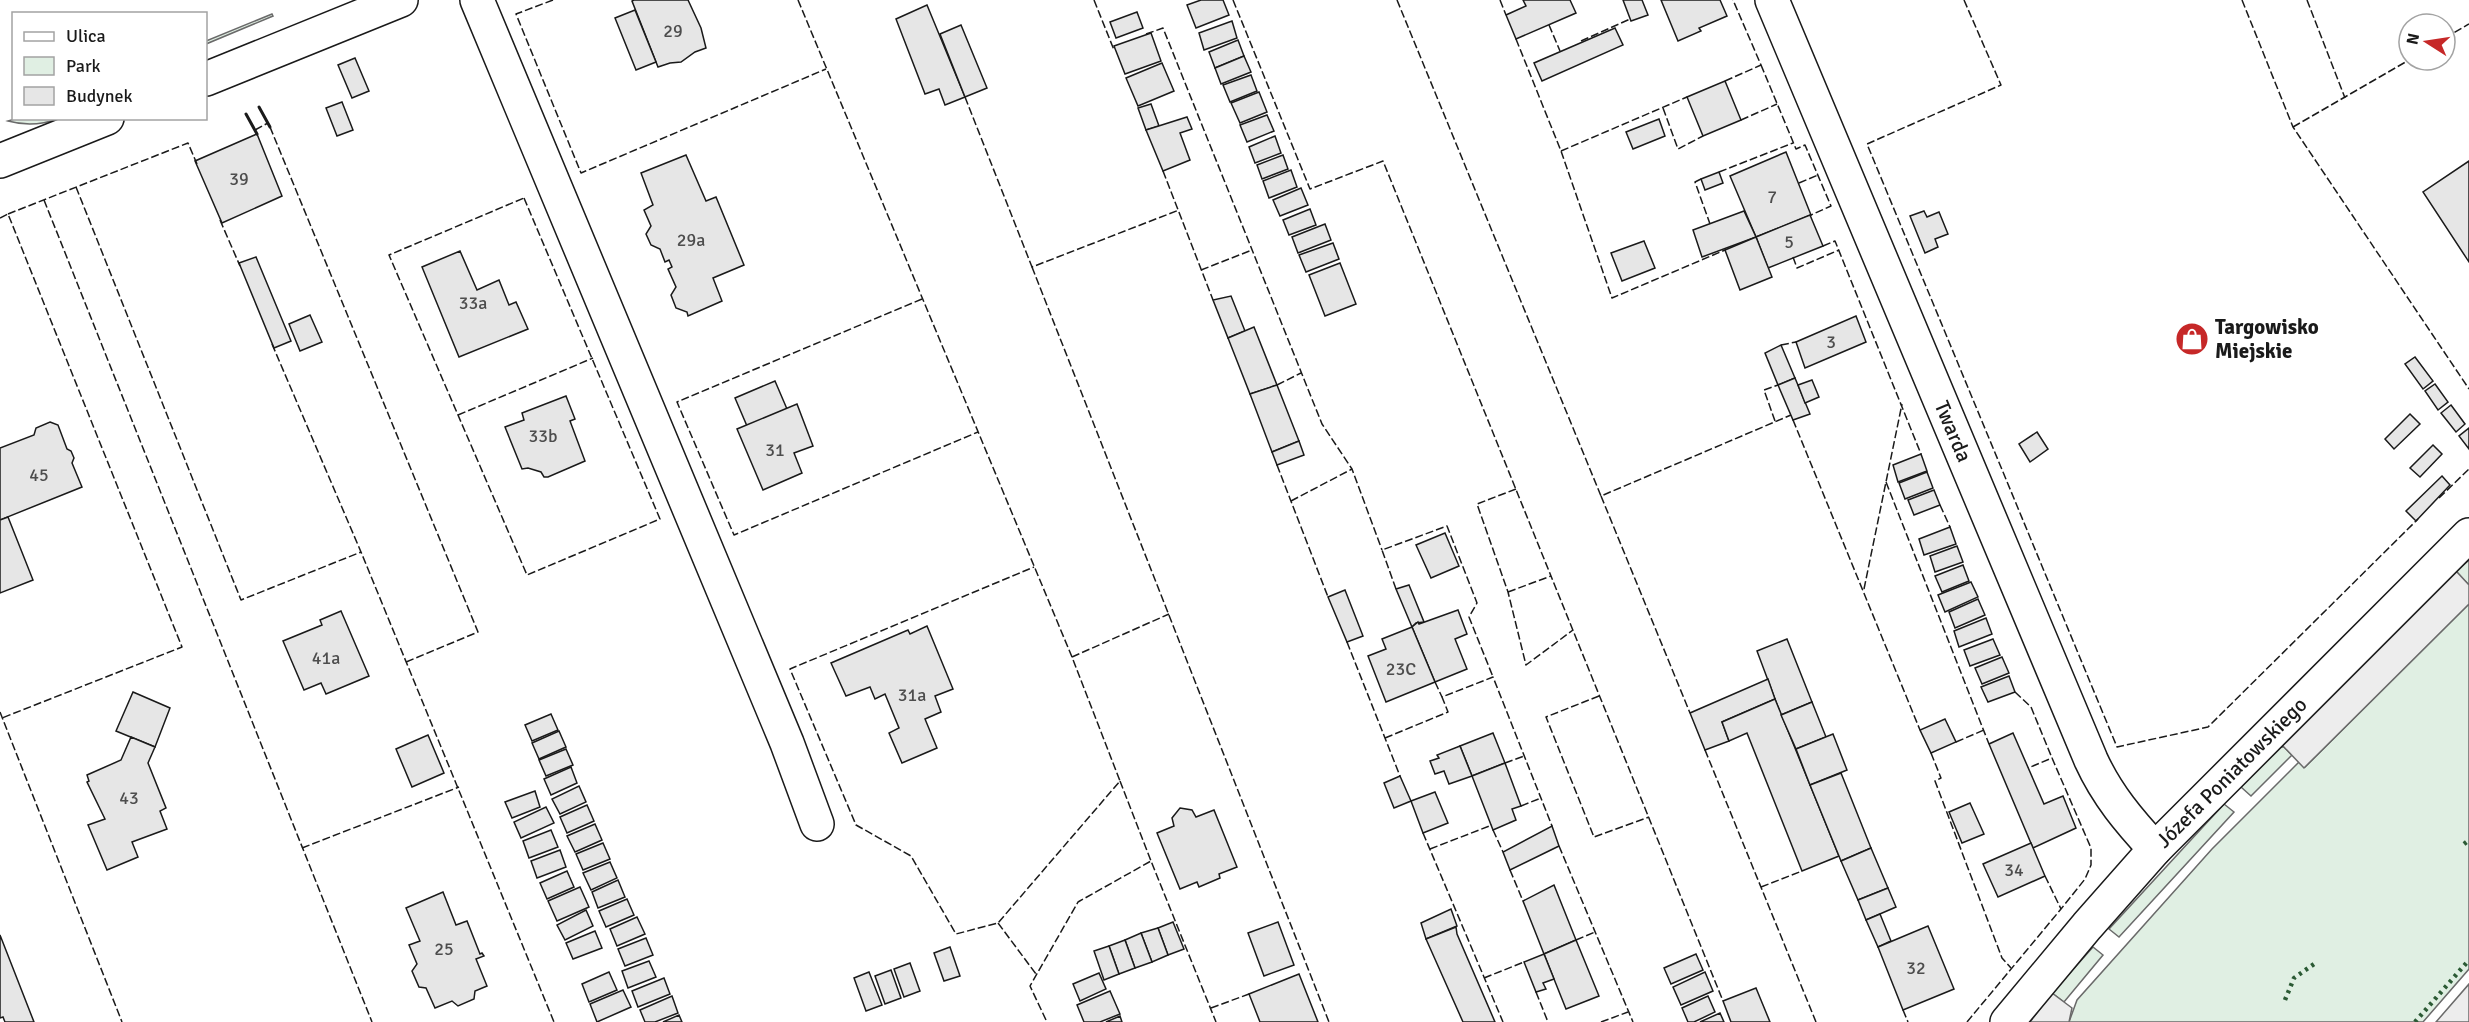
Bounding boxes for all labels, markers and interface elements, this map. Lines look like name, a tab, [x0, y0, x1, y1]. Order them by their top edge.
legend	[12, 12, 207, 120]
north arrow	[2397, 12, 2457, 72]
house number: 29	[663, 20, 683, 42]
text: Ulica	[66, 25, 106, 47]
text: N	[2402, 32, 2424, 47]
text: Park	[66, 55, 101, 77]
text: Budynek	[66, 85, 133, 107]
house number: 39	[229, 168, 249, 190]
house number: 7	[1767, 186, 1777, 208]
house number: 29a	[677, 229, 705, 251]
house number: 5	[1784, 231, 1794, 253]
house number: 33a	[459, 292, 487, 314]
place label: Targowisko Miejskie	[2215, 314, 2319, 364]
shop icon: Targowisko Miejskie	[2174, 321, 2210, 357]
house number: 3	[1826, 331, 1836, 353]
street label: Twarda	[1929, 397, 1977, 466]
house number: 33b	[529, 425, 557, 447]
house number: 31	[765, 439, 785, 461]
house number: 45	[29, 464, 49, 486]
house number: 41a	[312, 647, 340, 669]
house number: 23C	[1386, 658, 1416, 680]
house number: 31a	[898, 684, 926, 706]
street label: Józefa Poniatowskiego	[2151, 692, 2312, 853]
house number: 43	[119, 787, 139, 809]
house number: 34	[2004, 859, 2024, 881]
house number: 25	[434, 938, 454, 960]
house number: 32	[1906, 957, 1926, 979]

